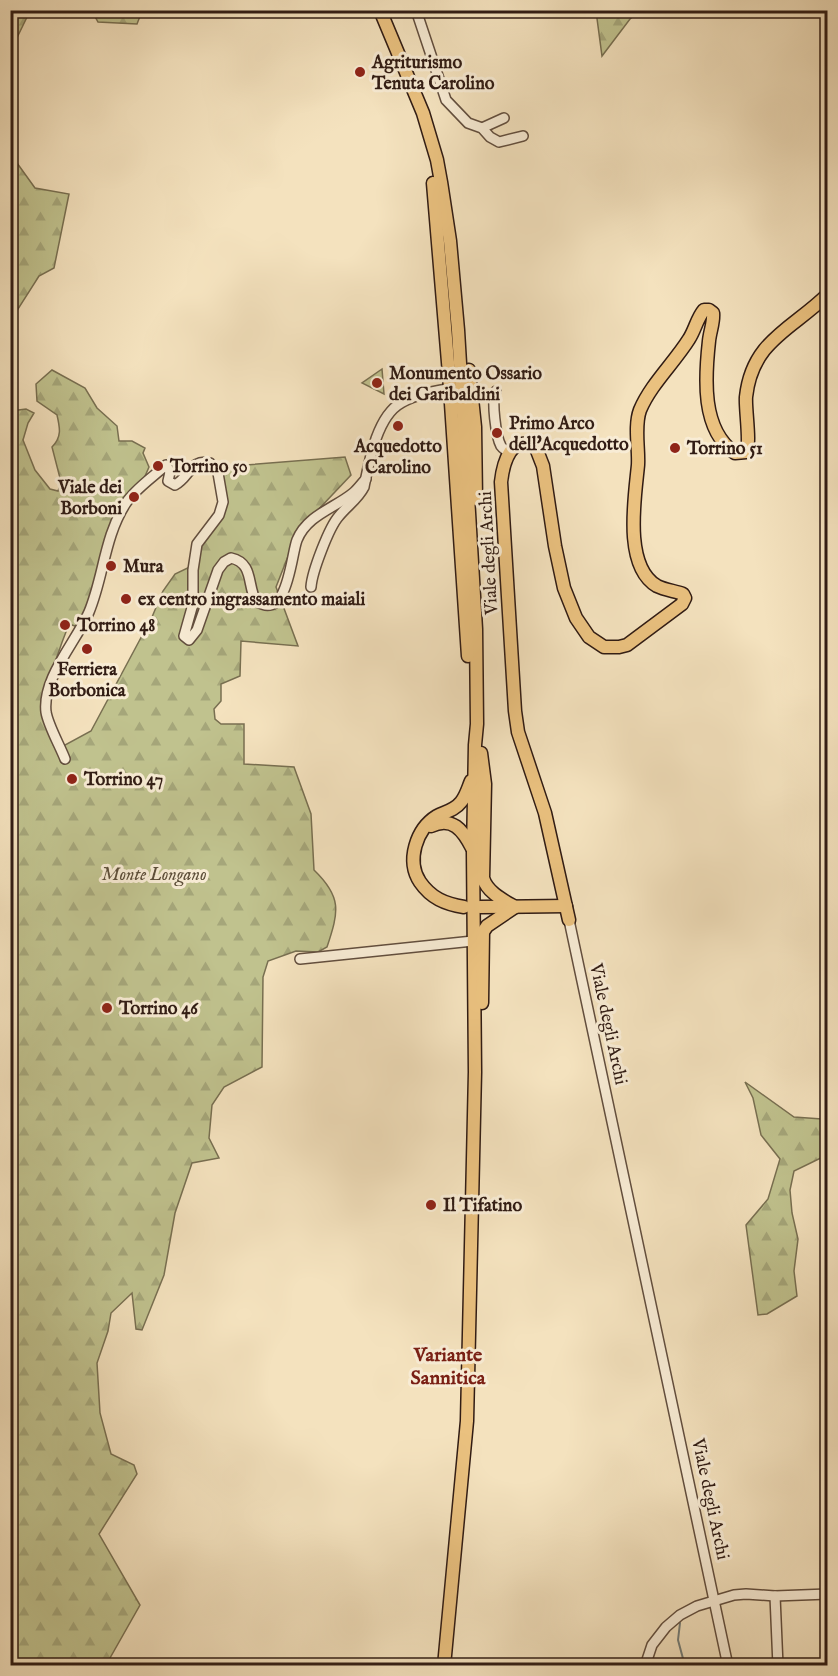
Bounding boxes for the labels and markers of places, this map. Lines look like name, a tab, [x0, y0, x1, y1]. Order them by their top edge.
place label: Agriturismo Tenuta Carolino	[371, 52, 495, 96]
marker: Agriturismo Tenuta Carolino	[353, 65, 367, 79]
place label: Monumento Ossario dei Garibaldini	[389, 363, 542, 407]
marker: Monumento Ossario dei Garibaldini	[370, 376, 384, 390]
place label: Primo Arco dell'Acquedotto	[509, 413, 629, 457]
marker: Acquedotto Carolino	[391, 419, 405, 433]
marker: Primo Arco dell'Acquedotto	[490, 426, 504, 440]
place label: Acquedotto Carolino	[353, 436, 442, 480]
place label: Torrino 51	[686, 438, 763, 461]
marker: Torrino 51	[668, 441, 682, 455]
place label: Torrino 50	[169, 456, 248, 479]
marker: Torrino 50	[151, 459, 165, 473]
place label: Viale dei Borboni	[57, 477, 122, 521]
marker: Viale dei Borboni	[127, 490, 141, 504]
place label: Mura	[123, 556, 165, 579]
marker: Mura	[104, 559, 118, 573]
place label: ex centro ingrassamento maiali	[138, 589, 365, 612]
marker: ex centro ingrassamento maiali	[119, 592, 133, 606]
place label: Torrino 48	[76, 615, 155, 638]
marker: Torrino 48	[58, 618, 72, 632]
marker: Ferriera Borbonica	[80, 642, 94, 656]
place label: Ferriera Borbonica	[48, 659, 127, 703]
place label: Torrino 47	[83, 769, 163, 792]
marker: Torrino 47	[65, 772, 79, 786]
place label: Torrino 46	[118, 998, 199, 1021]
marker: Torrino 46	[100, 1001, 114, 1015]
place label: Il Tifatino	[443, 1195, 522, 1218]
marker: Il Tifatino	[424, 1198, 438, 1212]

